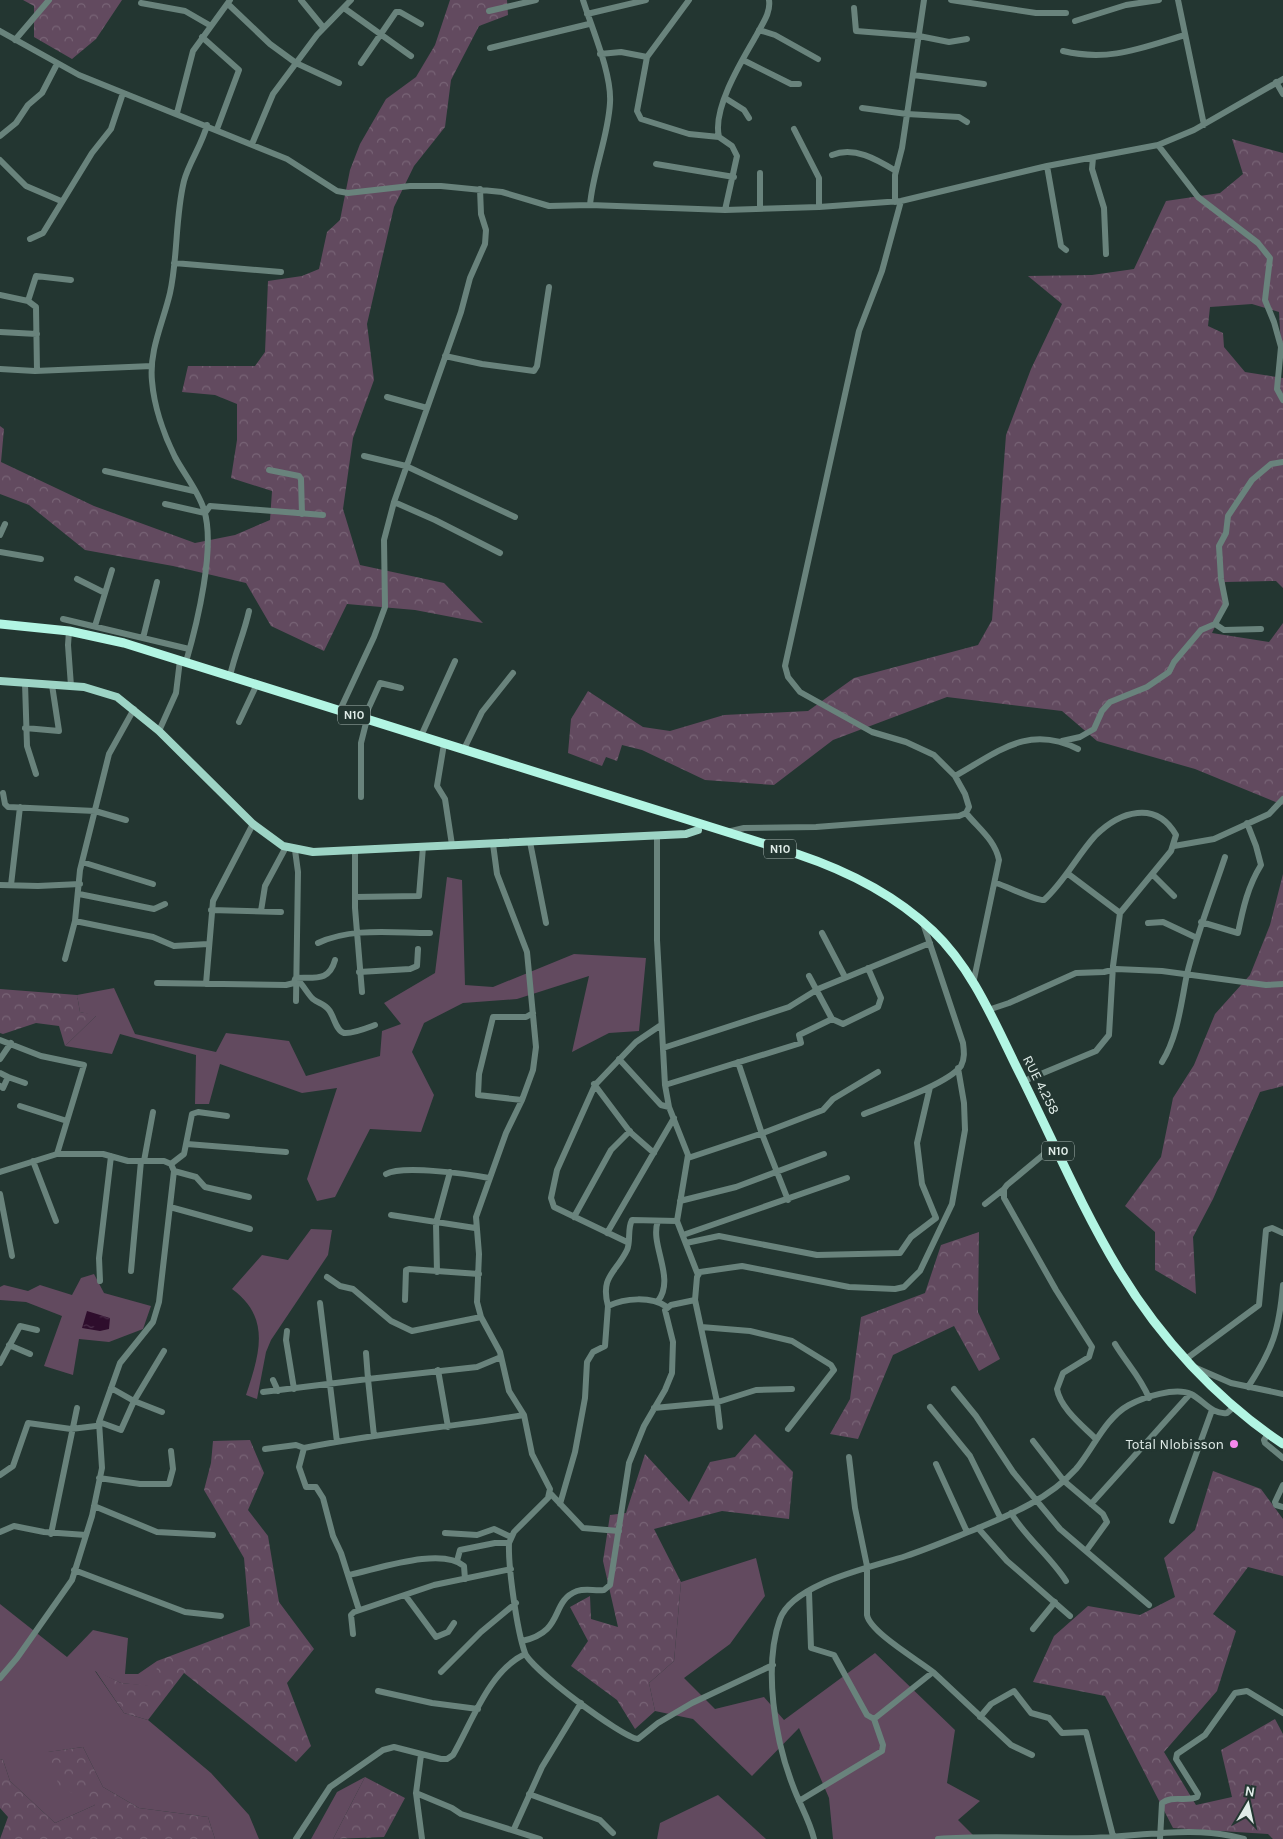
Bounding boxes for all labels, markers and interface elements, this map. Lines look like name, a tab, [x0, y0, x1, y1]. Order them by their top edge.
road number: N10	[338, 706, 370, 724]
road number: N10	[764, 840, 796, 859]
street label: RUE 4.258	[1019, 1053, 1063, 1117]
road number: N10	[1042, 1142, 1074, 1160]
place label: Total Nlobisson	[1126, 1436, 1224, 1453]
marker: Total Nlobisson	[1228, 1438, 1240, 1450]
north arrow	[1223, 1779, 1273, 1829]
text: N	[1244, 1782, 1256, 1801]

